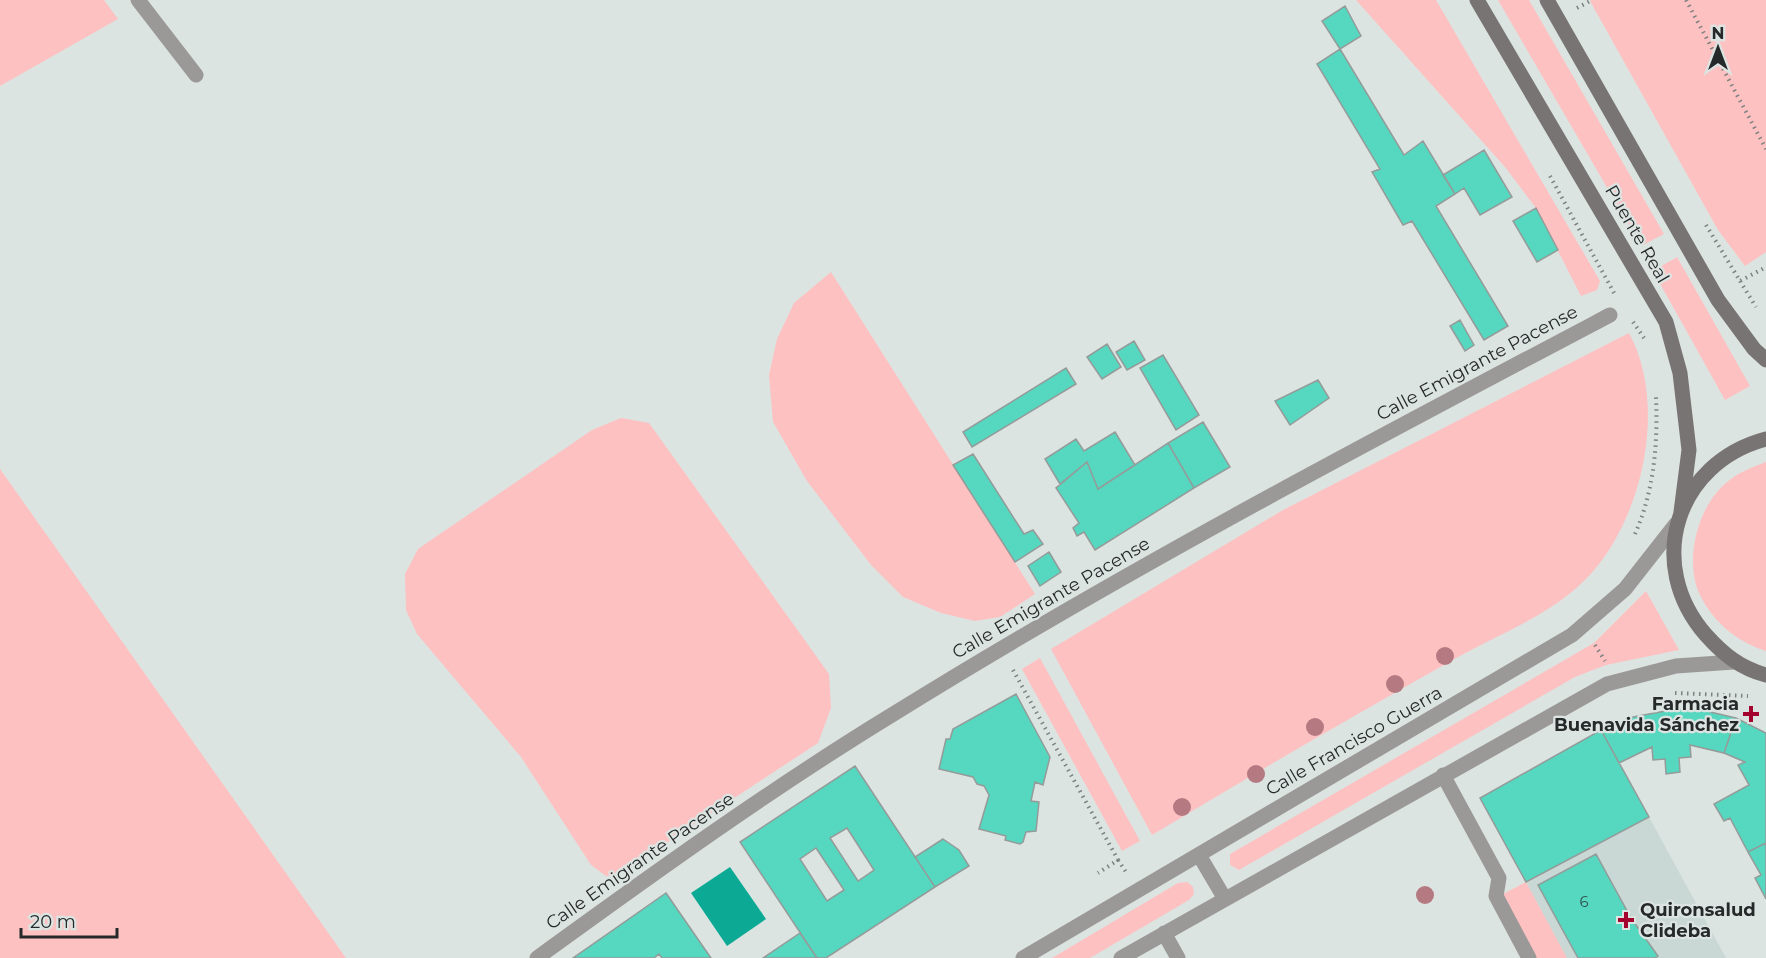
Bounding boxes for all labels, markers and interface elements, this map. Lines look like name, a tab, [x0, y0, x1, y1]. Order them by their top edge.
north arrow	[1688, 18, 1748, 78]
text: N	[1712, 24, 1724, 43]
street label: Puente Real	[1600, 181, 1674, 287]
street label: Calle Emigrante Pacense	[1373, 301, 1581, 425]
street label: Calle Emigrante Pacense	[948, 532, 1154, 664]
street label: Calle Francisco Guerra	[1262, 682, 1446, 800]
place label: Farmacia Buenavida Sánchez	[1554, 693, 1739, 736]
marker: Farmacia Buenavida Sánchez	[1744, 707, 1758, 721]
street label: Calle Emigrante Pacense	[542, 788, 738, 934]
house number: 6	[1579, 892, 1589, 911]
place label: Quironsalud Clideba	[1640, 899, 1756, 942]
scale bar	[21, 901, 117, 939]
text: 20 m	[30, 911, 76, 933]
marker: Quironsalud Clideba	[1617, 911, 1635, 929]

